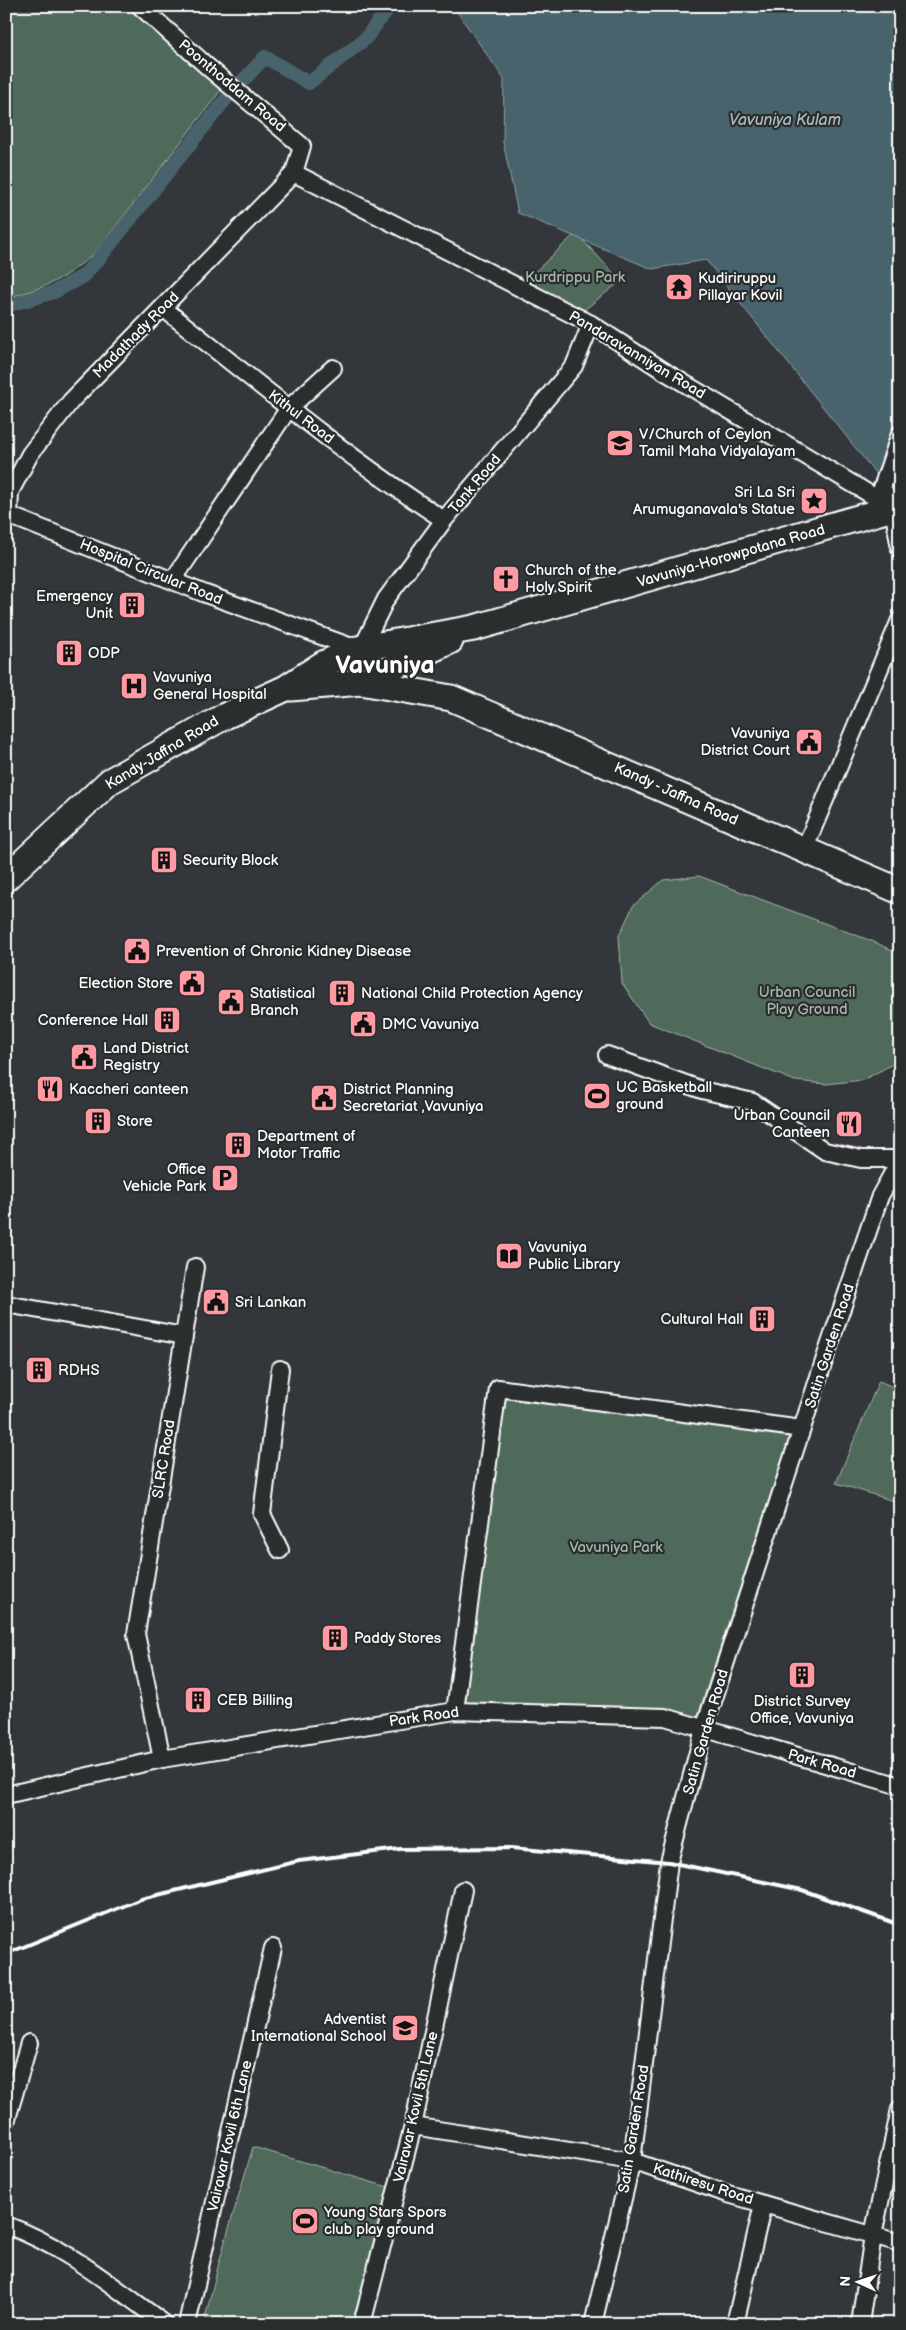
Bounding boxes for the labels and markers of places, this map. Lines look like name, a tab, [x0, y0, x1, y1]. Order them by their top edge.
place label: Kudiriruppu Pillayar Kovil	[698, 269, 782, 305]
temple icon: Kudiriruppu Pillayar Kovil	[664, 272, 694, 302]
place label: V/Church of Ceylon Tamil Maha Vidyalayam	[639, 425, 795, 461]
school or university icon: V/Church of Ceylon Tamil Maha Vidyalayam	[605, 428, 635, 458]
place label: Sri La Sri Arumuganavala's Statue	[633, 483, 795, 519]
place icon: Sri La Sri Arumuganavala's Statue	[799, 486, 829, 516]
place label: Church of the Holy Spirit	[525, 561, 617, 597]
church icon: Church of the Holy Spirit	[491, 564, 521, 594]
place label: Emergency Unit	[36, 587, 113, 623]
building icon: Emergency Unit	[117, 590, 147, 620]
building icon: ODP	[54, 638, 84, 668]
place label: ODP	[88, 644, 120, 663]
place label: Vavuniya General Hospital	[153, 668, 267, 704]
hospital icon: Vavuniya General Hospital	[119, 671, 149, 701]
place label: Vavuniya District Court	[700, 724, 790, 760]
public building icon: Vavuniya District Court	[794, 727, 824, 757]
building icon: Security Block	[149, 845, 179, 875]
place label: Security Block	[183, 851, 279, 870]
public building icon: Prevention of Chronic Kidney Disease	[122, 936, 152, 966]
place label: Prevention of Chronic Kidney Disease	[156, 942, 411, 961]
public building icon: Election Store	[177, 968, 207, 998]
place label: Election Store	[78, 974, 173, 993]
building icon: National Child Protection Agency	[327, 978, 357, 1008]
place label: Statistical Branch	[250, 984, 315, 1020]
place label: National Child Protection Agency	[361, 984, 583, 1003]
public building icon: Statistical Branch	[216, 987, 246, 1017]
building icon: Conference Hall	[152, 1005, 182, 1035]
public building icon: DMC Vavuniya	[348, 1009, 378, 1039]
place label: Conference Hall	[38, 1011, 148, 1030]
place label: DMC Vavuniya	[382, 1015, 479, 1034]
place label: Land District Registry	[103, 1039, 189, 1075]
public building icon: Land District Registry	[69, 1042, 99, 1072]
restaurant icon: Kaccheri canteen	[35, 1074, 65, 1104]
place label: UC Basketball ground	[616, 1078, 712, 1114]
place label: Kaccheri canteen	[69, 1080, 188, 1099]
place label: District Planning Secretariat ,Vavuniya	[343, 1080, 483, 1116]
sports icon: UC Basketball ground	[582, 1081, 612, 1111]
public building icon: District Planning Secretariat ,Vavuniya	[309, 1083, 339, 1113]
building icon: Store	[83, 1106, 113, 1136]
place label: Urban Council Canteen	[733, 1106, 830, 1142]
restaurant icon: Urban Council Canteen	[834, 1109, 864, 1139]
place label: Store	[117, 1112, 153, 1131]
place label: Department of Motor Traffic	[257, 1127, 356, 1163]
building icon: Department of Motor Traffic	[223, 1130, 253, 1160]
place label: Office Vehicle Park	[123, 1160, 207, 1196]
parking icon: Office Vehicle Park	[210, 1163, 240, 1193]
place label: Vavuniya Public Library	[528, 1238, 620, 1274]
library icon: Vavuniya Public Library	[494, 1241, 524, 1271]
public building icon: Sri Lankan	[201, 1287, 231, 1317]
place label: Sri Lankan	[235, 1293, 306, 1312]
building icon: Cultural Hall	[747, 1304, 777, 1334]
place label: Cultural Hall	[661, 1310, 743, 1329]
building icon: RDHS	[24, 1355, 54, 1385]
place label: RDHS	[58, 1361, 100, 1380]
building icon: Paddy Stores	[320, 1623, 350, 1653]
place label: Paddy Stores	[354, 1629, 442, 1648]
building icon: District Survey Office, Vavuniya	[787, 1660, 817, 1690]
building icon: CEB Billing	[183, 1685, 213, 1715]
place label: CEB Billing	[217, 1691, 293, 1710]
place label: District Survey Office, Vavuniya	[750, 1692, 854, 1728]
place label: Adventist International School	[251, 2010, 386, 2046]
school or university icon: Adventist International School	[390, 2013, 420, 2043]
place label: Young Stars Spors club play ground	[323, 2203, 447, 2239]
sports icon: Young Stars Spors club play ground	[290, 2206, 320, 2236]

